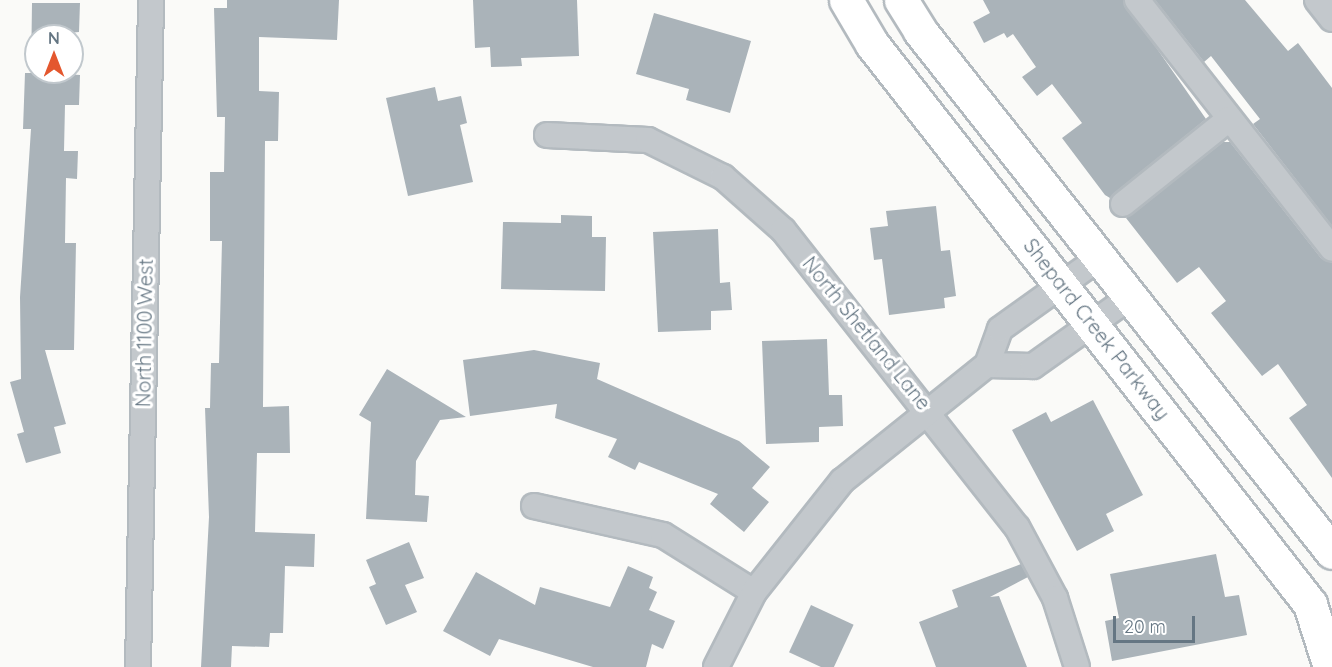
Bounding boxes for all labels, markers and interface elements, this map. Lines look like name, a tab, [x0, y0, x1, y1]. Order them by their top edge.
north arrow	[24, 24, 84, 84]
text: N	[48, 28, 60, 48]
street label: Shepard Creek Parkway	[1019, 234, 1175, 424]
street label: North Shetland Lane	[798, 252, 936, 414]
street label: North 1100 West	[131, 259, 157, 407]
scale bar	[1116, 604, 1198, 642]
text: 20 m	[1124, 615, 1166, 638]

